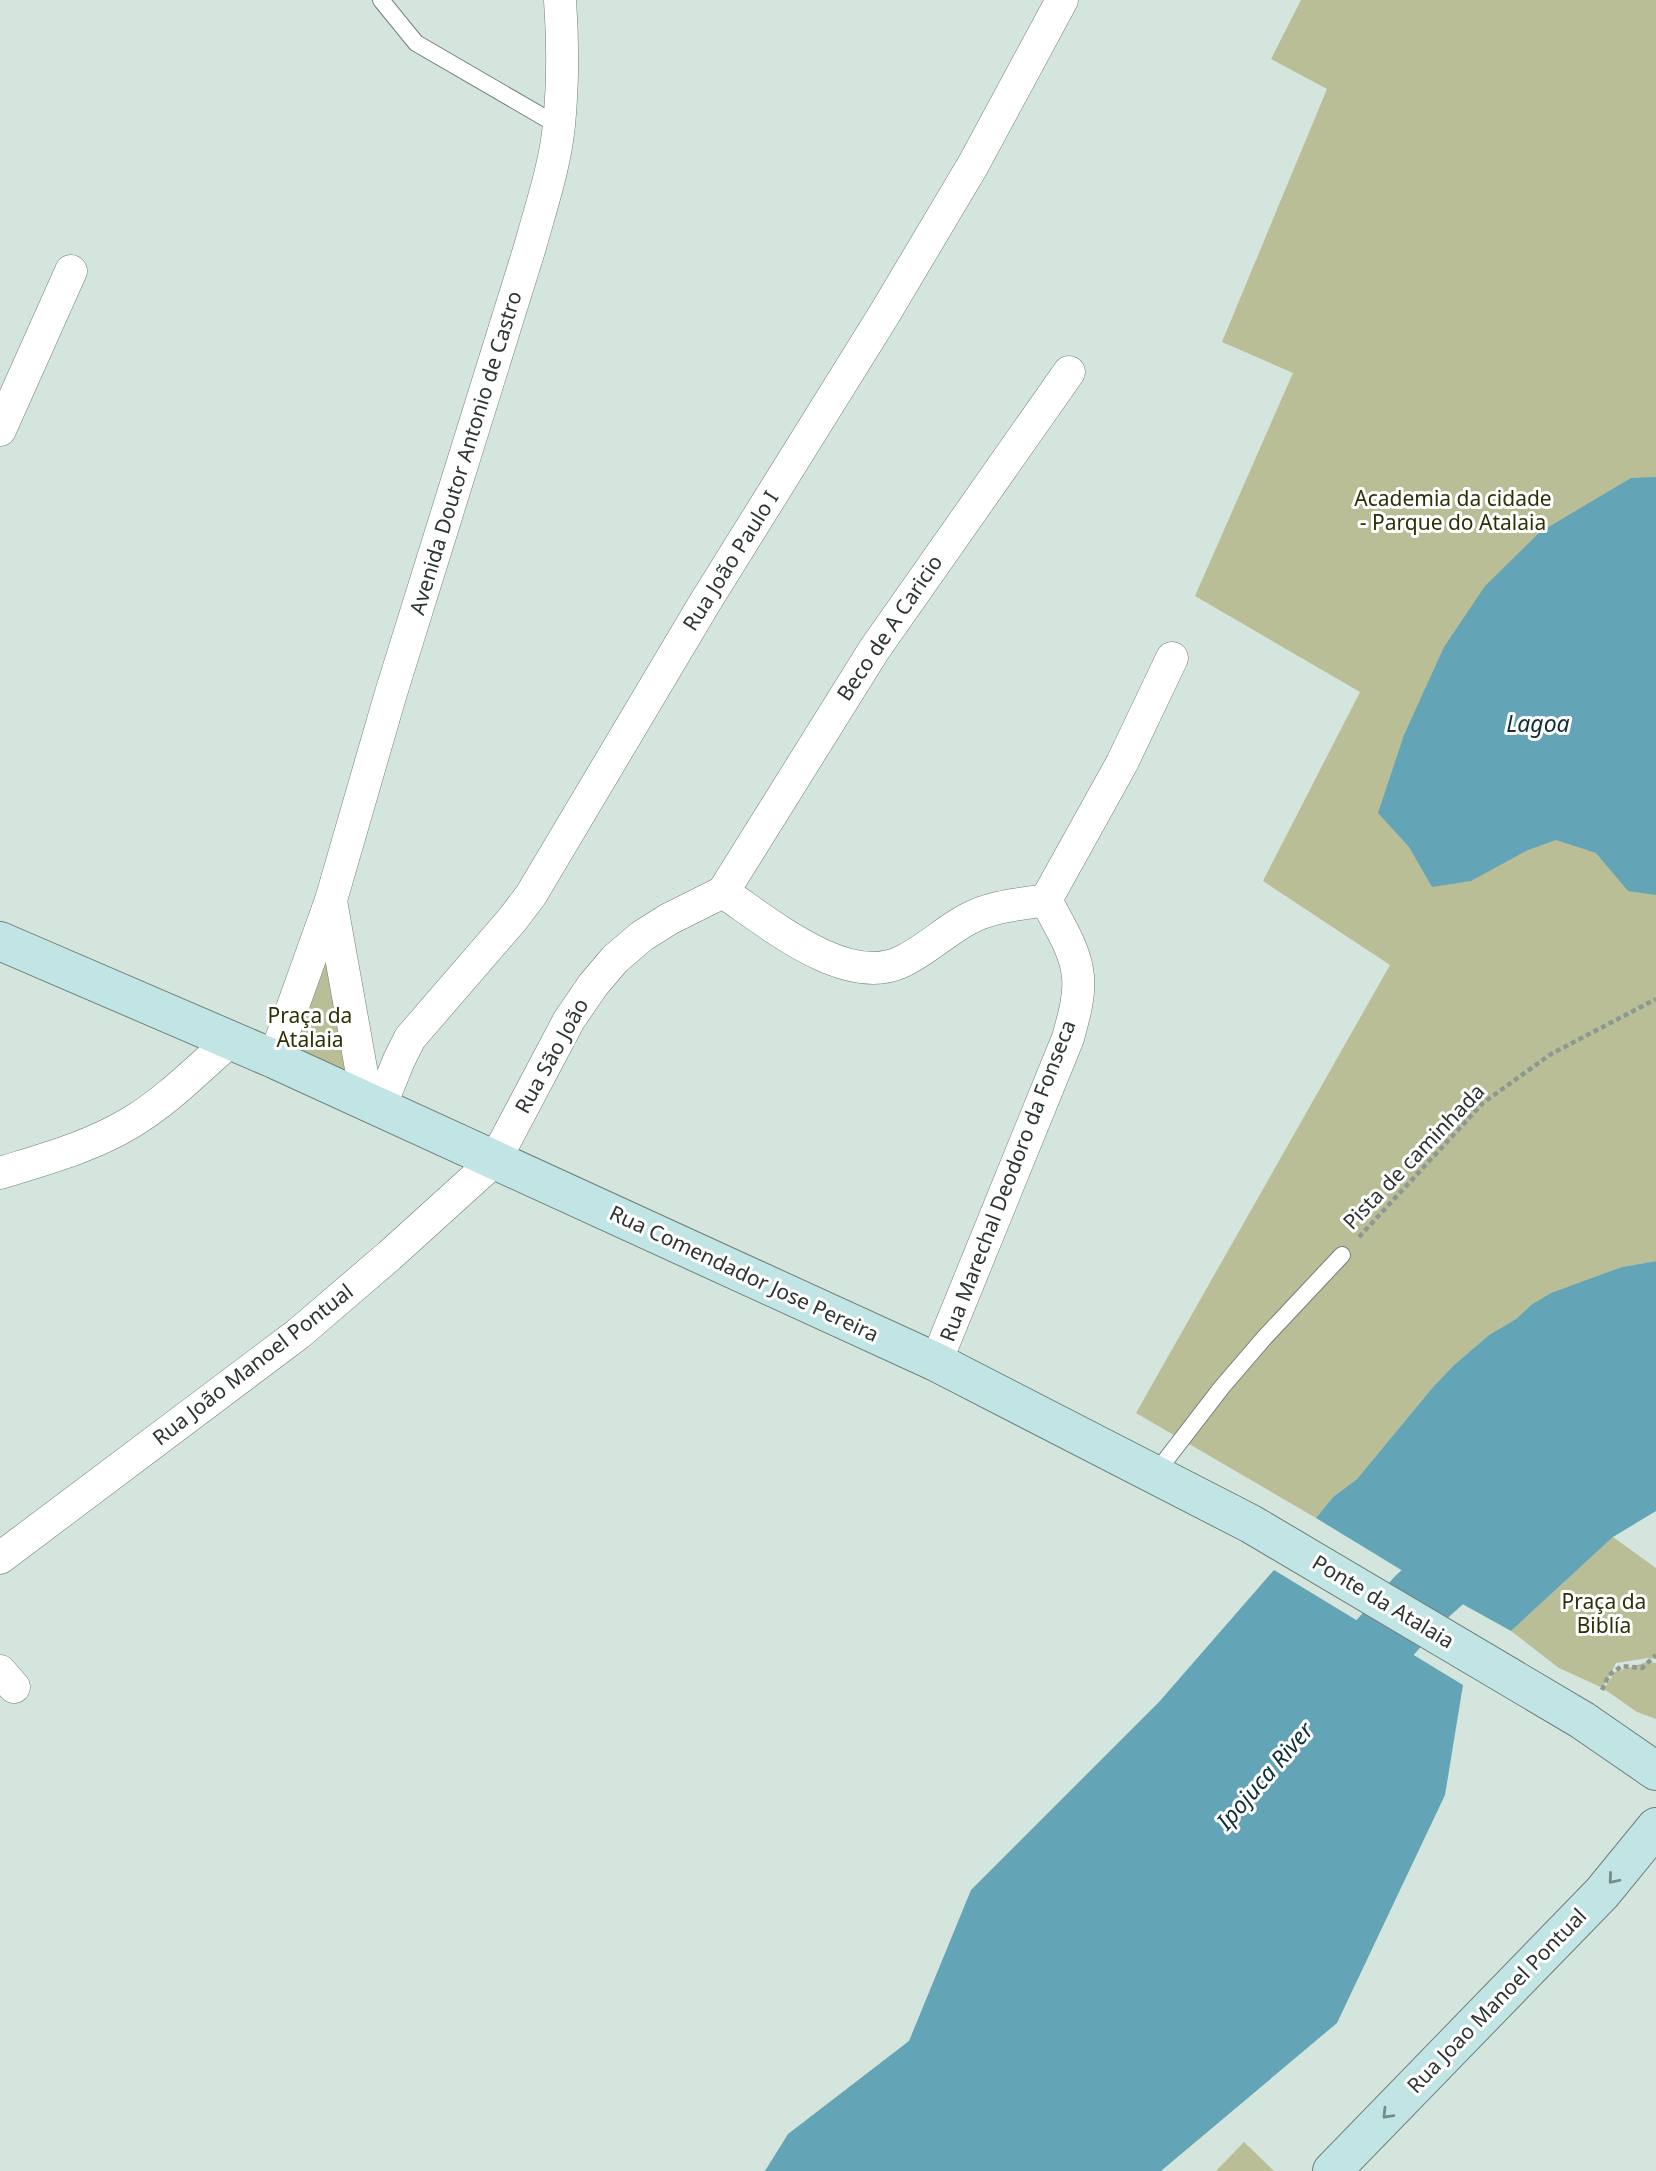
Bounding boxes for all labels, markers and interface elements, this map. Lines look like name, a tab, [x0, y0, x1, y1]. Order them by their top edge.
street label: Avenida Doutor Antonio de Castro	[402, 287, 528, 618]
park label: Academia da cidade - Parque do Atalaia	[1354, 484, 1552, 536]
street label: Rua João Paulo I	[676, 485, 784, 636]
street label: Beco de A Caricio	[830, 549, 948, 706]
water label: Lagoa	[1506, 707, 1570, 739]
street label: Rua São João	[508, 993, 594, 1118]
park label: Praça da Atalaia	[268, 1001, 352, 1053]
street label: Rua Marechal Deodoro da Fonseca	[933, 1016, 1081, 1345]
street label: Pista de caminhada	[1336, 1077, 1490, 1235]
street label: Rua Comendador Jose Pereira	[605, 1198, 884, 1348]
street label: Rua João Manoel Pontual	[146, 1277, 358, 1451]
street label: Ponte da Atalaia	[1307, 1548, 1460, 1655]
park label: Praça da Biblía	[1562, 1587, 1646, 1639]
water label: Ipojuca River	[1208, 1714, 1320, 1837]
one-way arrow	[1609, 1871, 1621, 1884]
street label: Rua Joao Manoel Pontual	[1400, 1902, 1592, 2099]
one-way arrow	[1383, 2106, 1396, 2119]

